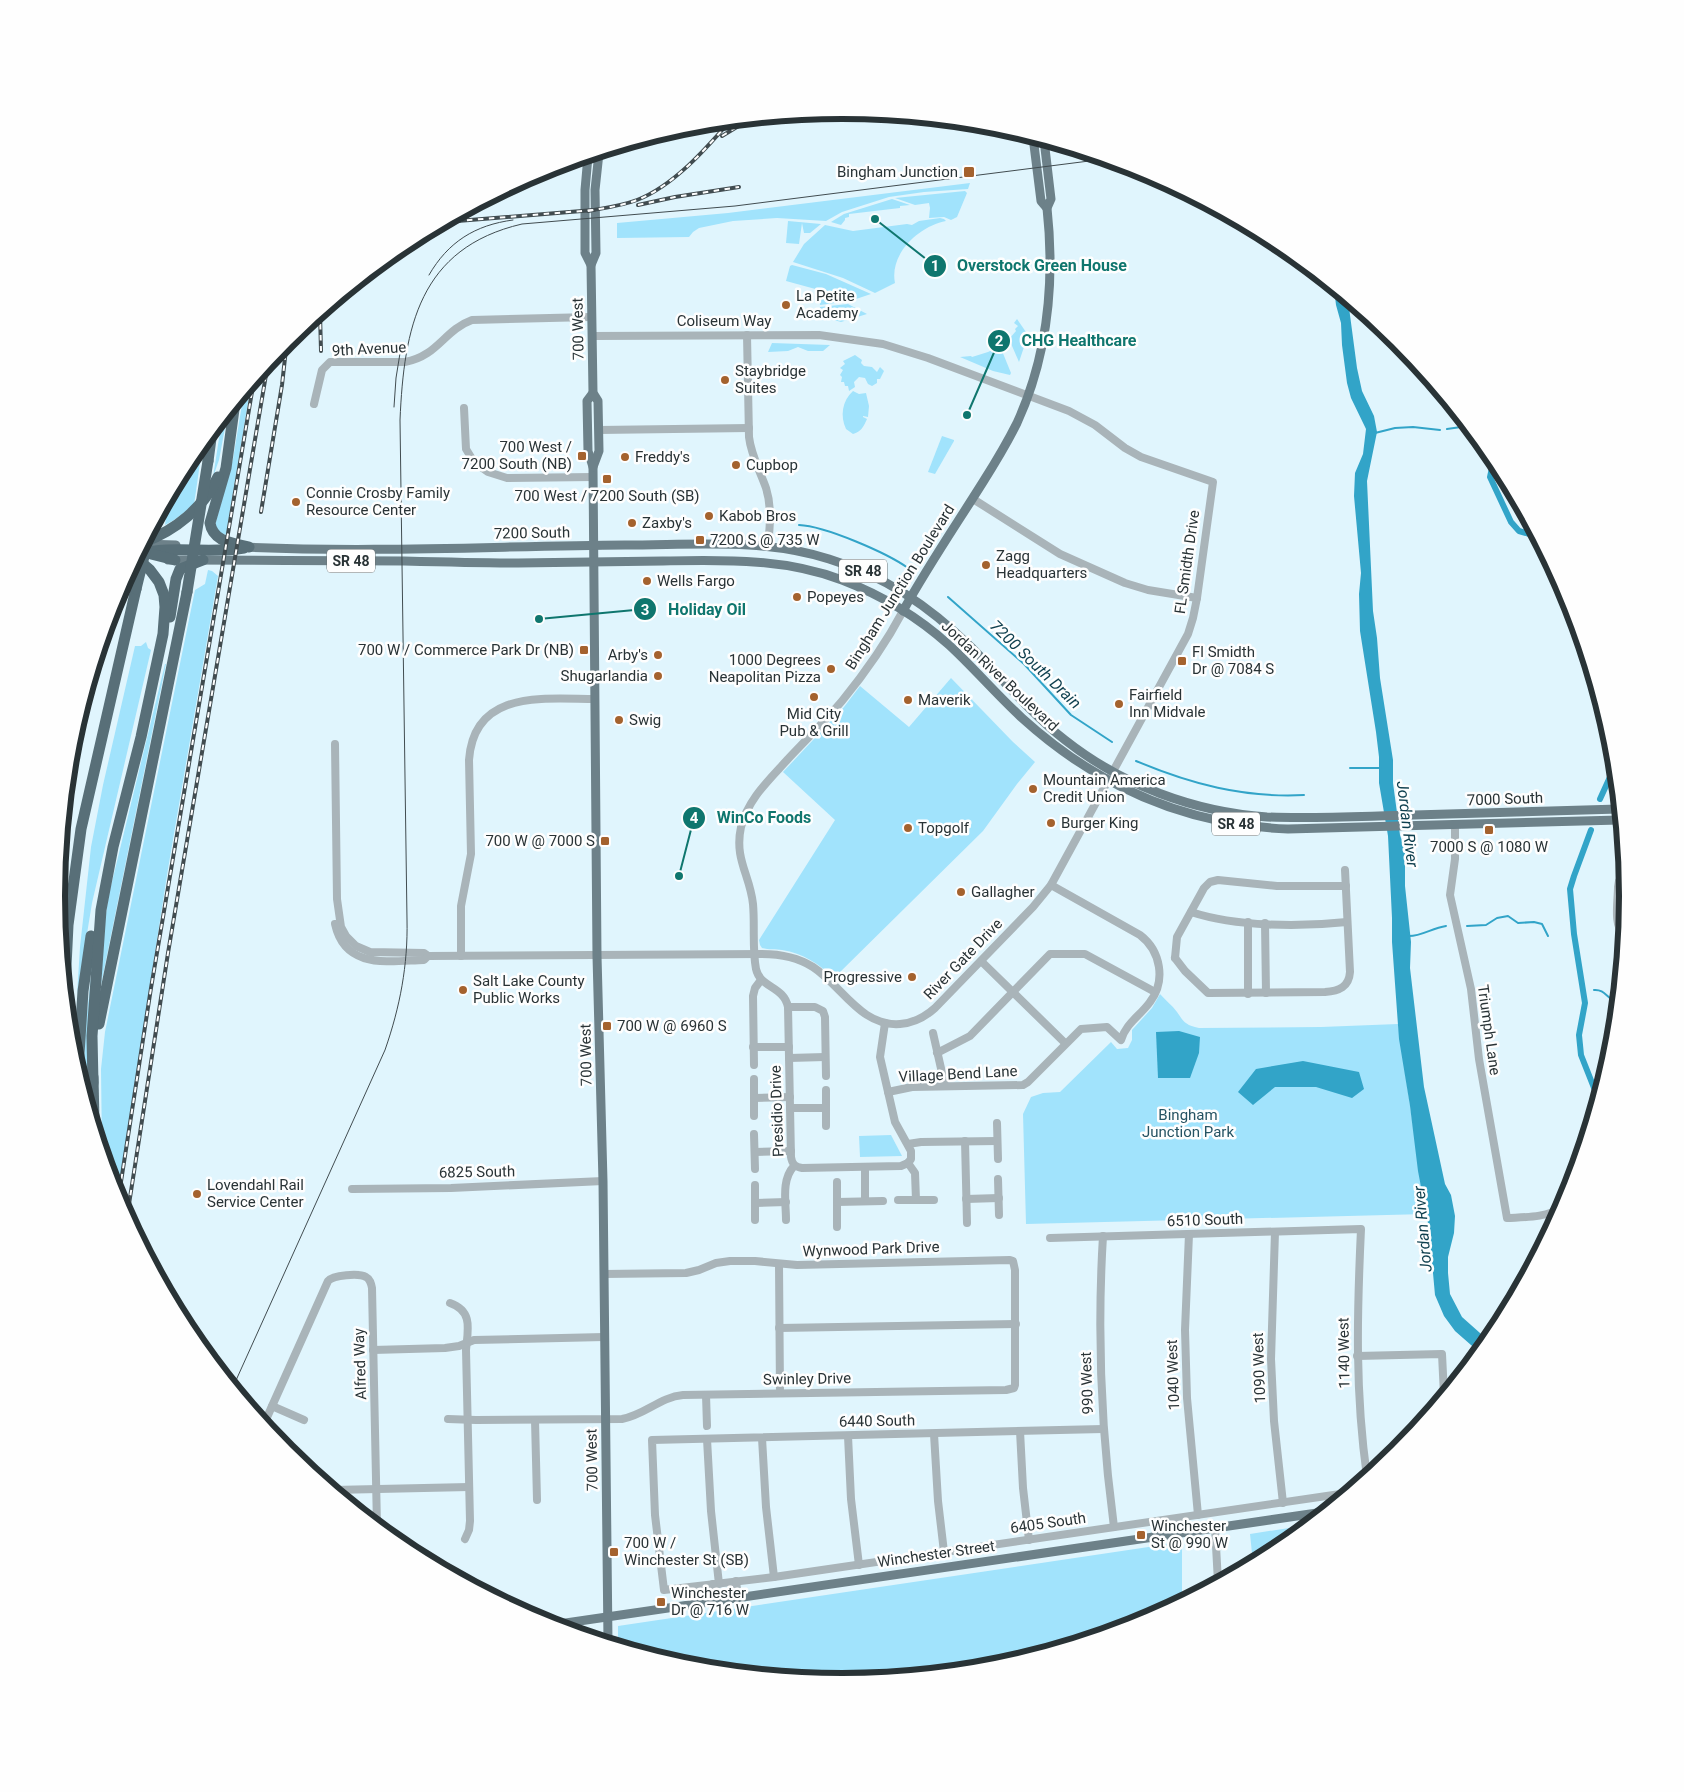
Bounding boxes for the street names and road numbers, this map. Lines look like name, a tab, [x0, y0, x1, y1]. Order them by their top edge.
street label: 700 West	[568, 297, 588, 361]
street label: Coliseum Way	[677, 312, 771, 330]
street label: 9th Avenue	[331, 338, 407, 360]
street label: Bingham Junction Boulevard	[842, 501, 958, 673]
street label: FL Smidth Drive	[1171, 509, 1203, 615]
street label: 7200 South	[494, 523, 570, 543]
road number: SR 48	[327, 550, 375, 572]
road number: SR 48	[839, 560, 887, 582]
street label: Jordan River Boulevard	[938, 617, 1062, 735]
street label: 7000 South	[1467, 789, 1543, 809]
road number: SR 48	[1212, 812, 1260, 836]
street label: River Gate Drive	[920, 915, 1006, 1003]
street label: Triumph Lane	[1474, 983, 1504, 1077]
street label: 700 West	[576, 1023, 596, 1087]
street label: Village Bend Lane	[898, 1062, 1018, 1086]
street label: Presidio Drive	[766, 1065, 788, 1157]
street label: 6825 South	[439, 1162, 515, 1182]
street label: 6510 South	[1167, 1210, 1243, 1230]
street label: Wynwood Park Drive	[802, 1238, 940, 1260]
street label: 1140 West	[1334, 1317, 1354, 1389]
street label: Alfred Way	[350, 1328, 370, 1400]
street label: 1090 West	[1249, 1332, 1269, 1404]
street label: 1040 West	[1163, 1339, 1183, 1411]
street label: 990 West	[1077, 1351, 1097, 1415]
street label: Swinley Drive	[763, 1369, 851, 1389]
street label: 6440 South	[839, 1411, 915, 1431]
street label: 700 West	[582, 1428, 602, 1492]
street label: 6405 South	[1009, 1509, 1087, 1537]
street label: Winchester Street	[876, 1537, 996, 1571]

